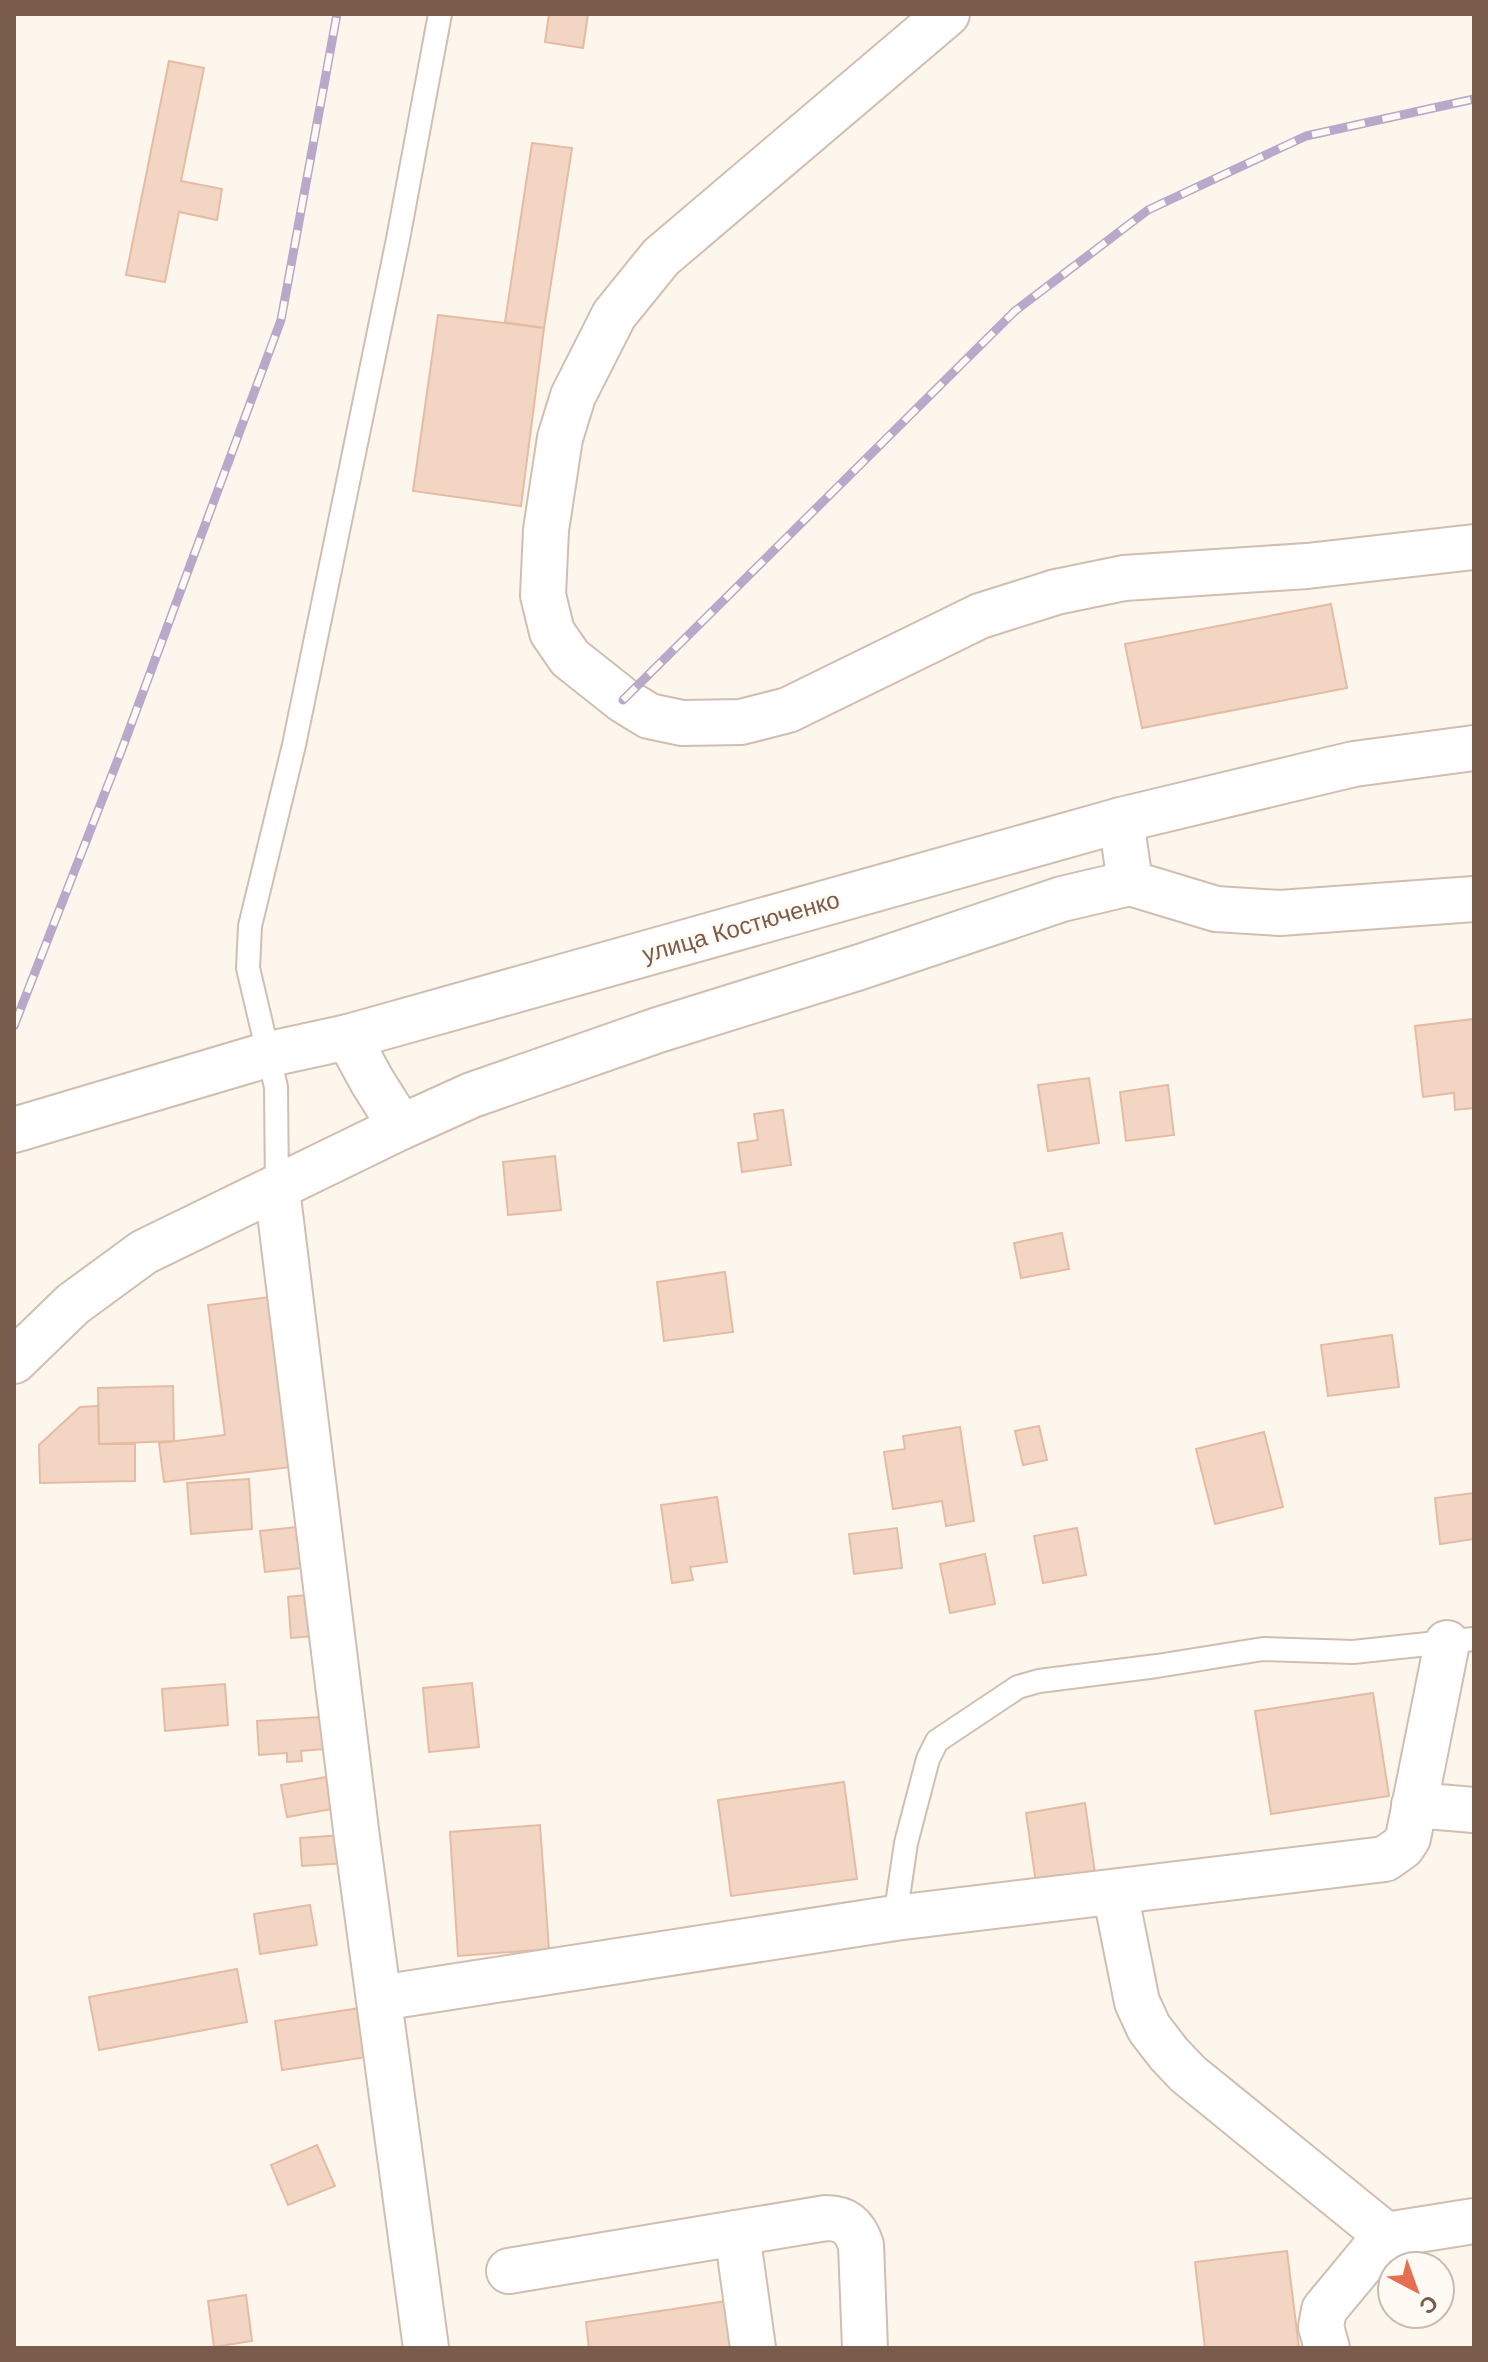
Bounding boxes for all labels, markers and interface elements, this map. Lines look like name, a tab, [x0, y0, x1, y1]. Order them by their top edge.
street label: улица Костюченко	[639, 885, 842, 968]
north arrow	[1376, 2250, 1456, 2330]
text: С	[1415, 2290, 1443, 2319]

